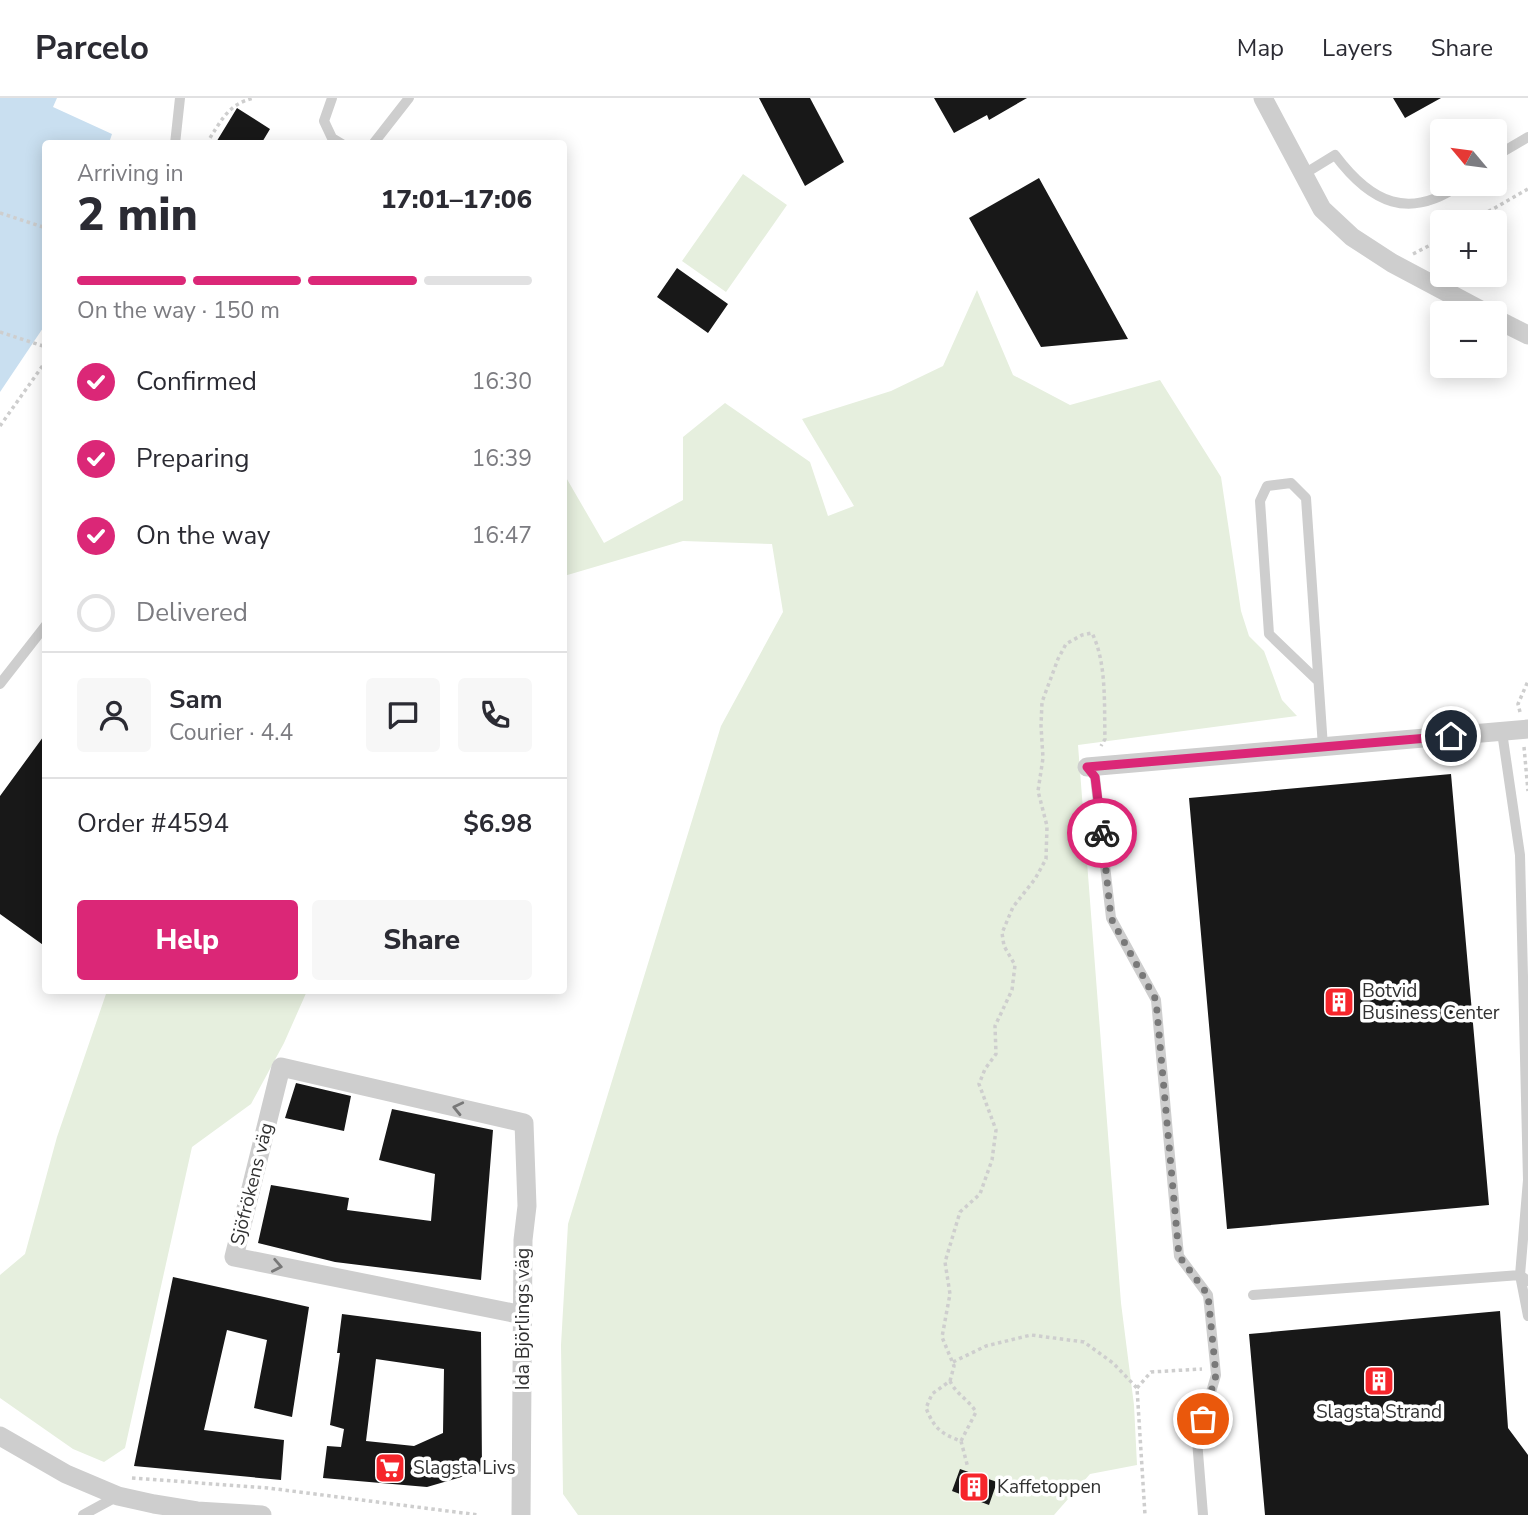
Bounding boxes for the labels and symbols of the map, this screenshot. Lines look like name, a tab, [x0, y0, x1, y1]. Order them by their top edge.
north arrow	[1430, 119, 1507, 196]
pin	[1421, 706, 1481, 766]
courier	[1067, 798, 1137, 868]
place label: Botvid Business Center	[1362, 978, 1500, 1026]
building icon: Botvid Business Center	[1322, 985, 1356, 1019]
one-way arrow	[452, 1101, 464, 1116]
street label: Sjöfrökens väg	[224, 1120, 280, 1248]
street label: Ida Björlings väg	[510, 1248, 536, 1390]
one-way arrow	[271, 1257, 283, 1272]
building icon: Slagsta Strand	[1362, 1364, 1396, 1398]
pin	[1173, 1389, 1233, 1449]
place label: Slagsta Strand	[1316, 1399, 1442, 1425]
supermarket icon: Slagsta Livs	[373, 1451, 407, 1485]
place label: Slagsta Livs	[413, 1455, 516, 1481]
building icon: Kaffetoppen	[957, 1470, 991, 1504]
place label: Kaffetoppen	[997, 1474, 1101, 1500]

